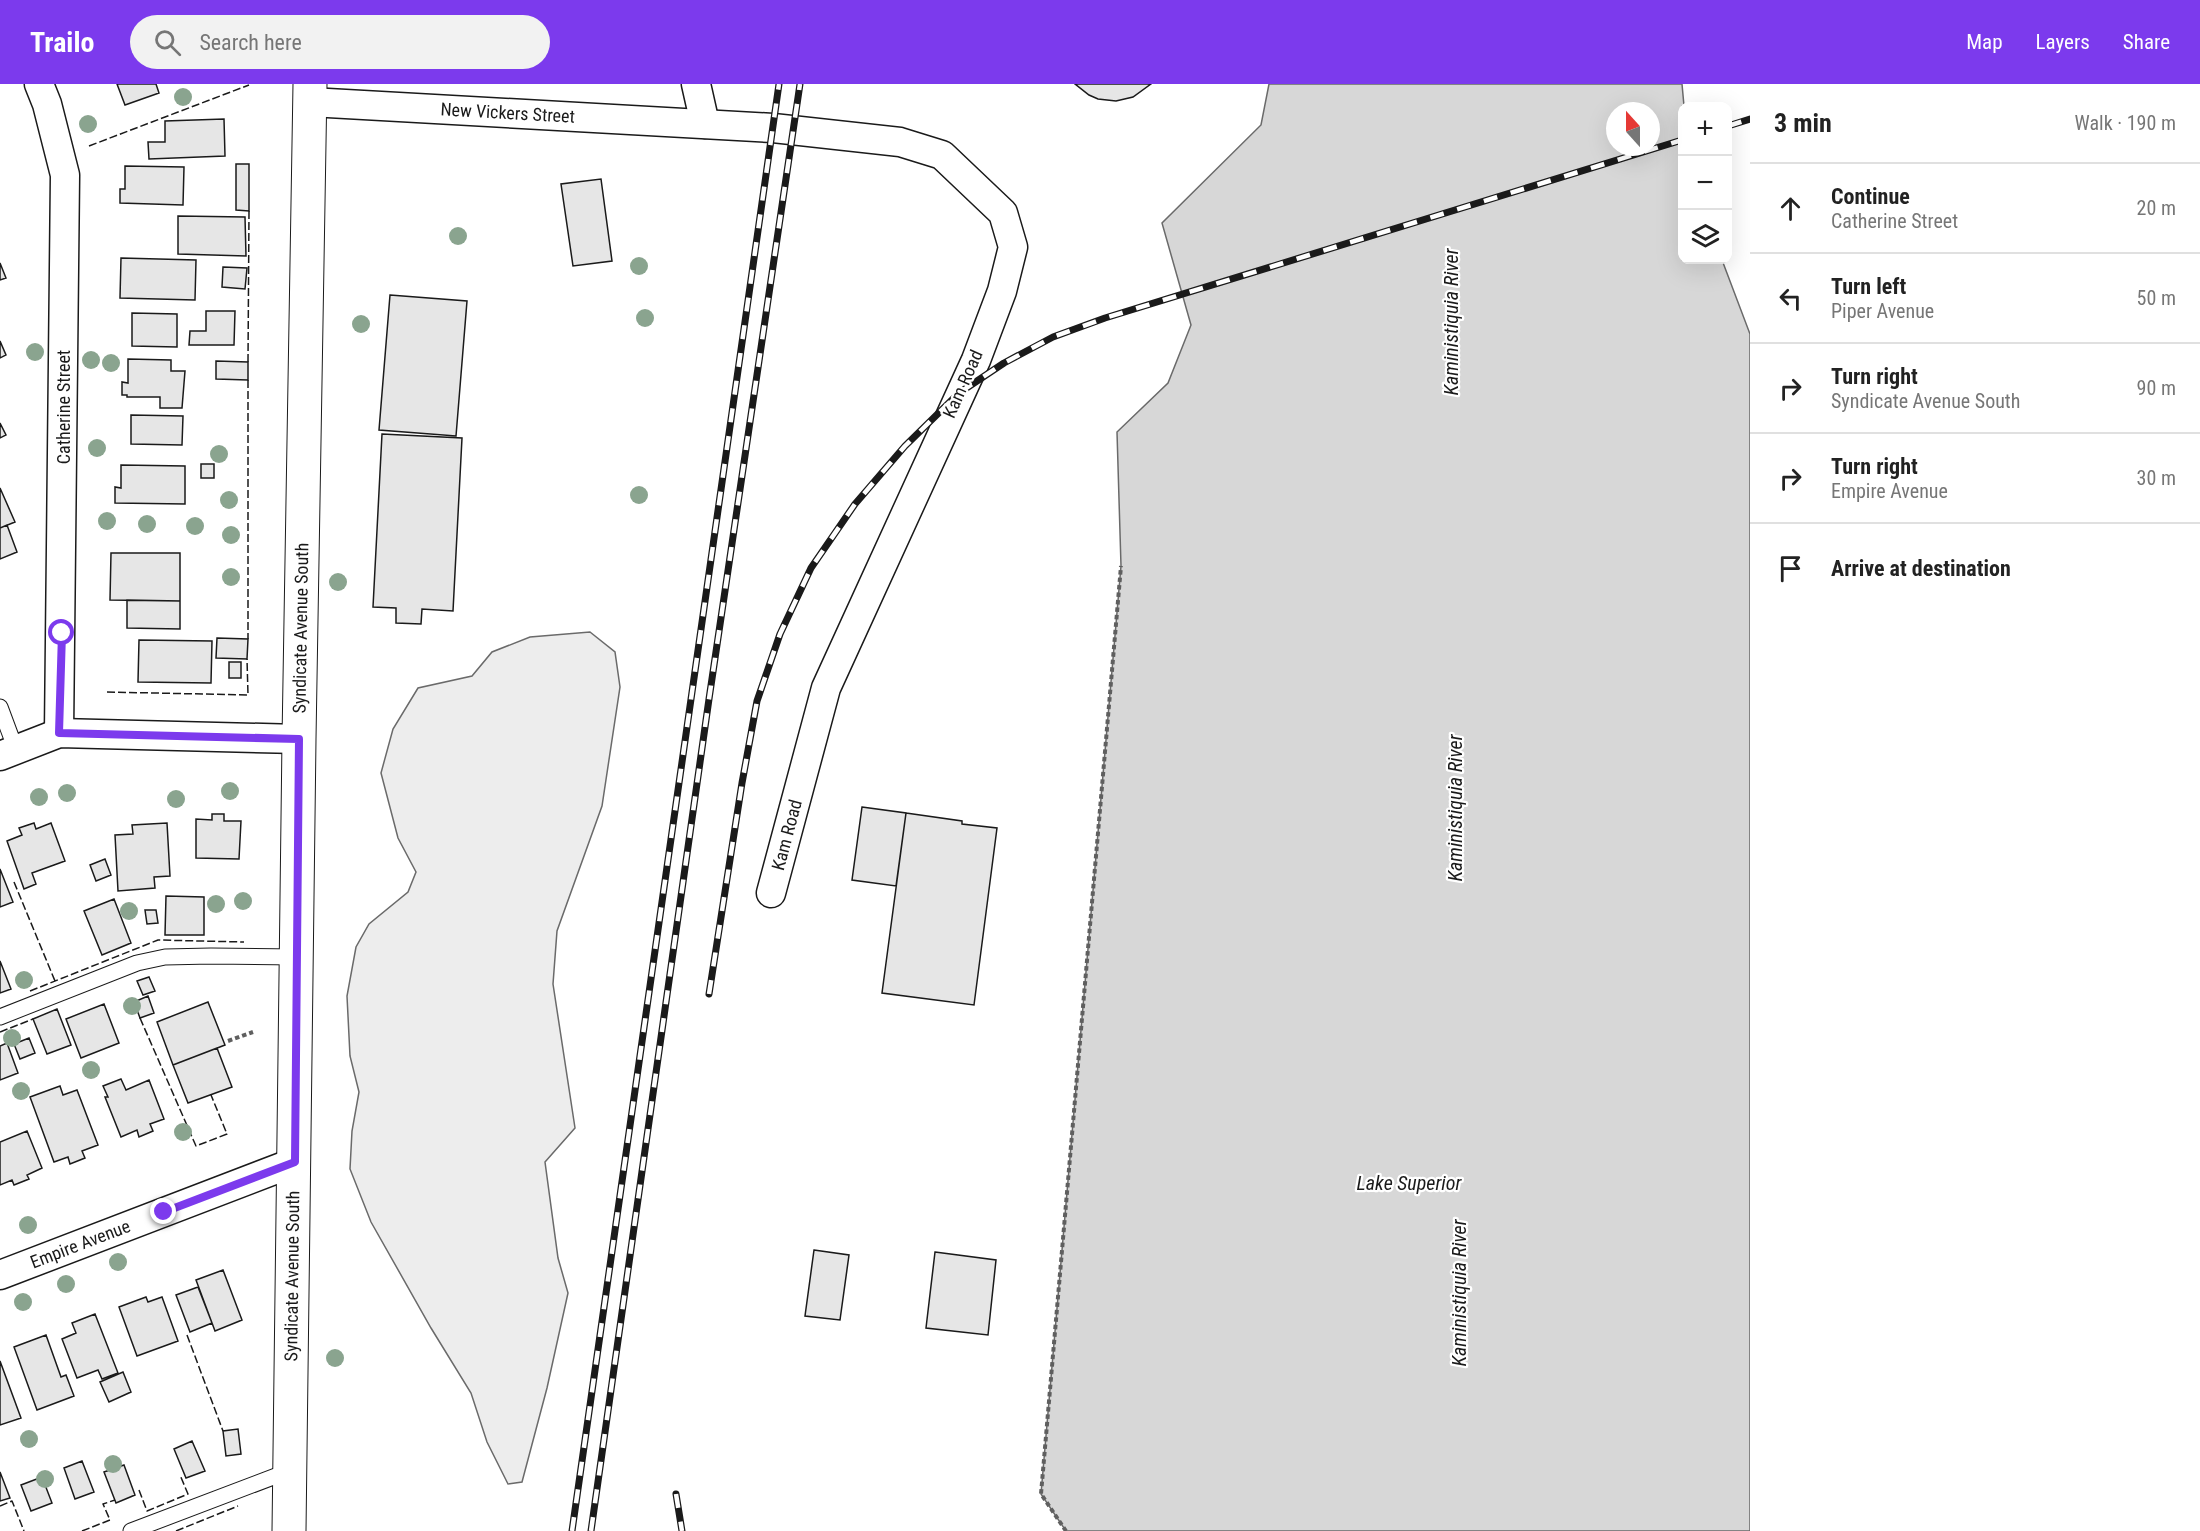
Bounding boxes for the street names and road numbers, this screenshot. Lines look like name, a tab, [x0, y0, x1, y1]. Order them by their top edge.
street label: New Vickers Street	[440, 98, 575, 127]
street label: Kam Road	[938, 347, 987, 421]
street label: Catherine Street	[53, 350, 74, 464]
street label: Syndicate Avenue South	[288, 543, 312, 714]
street label: Kam Road	[767, 797, 806, 872]
street label: Syndicate Avenue South	[280, 1191, 303, 1361]
street label: Empire Avenue	[27, 1215, 133, 1272]

